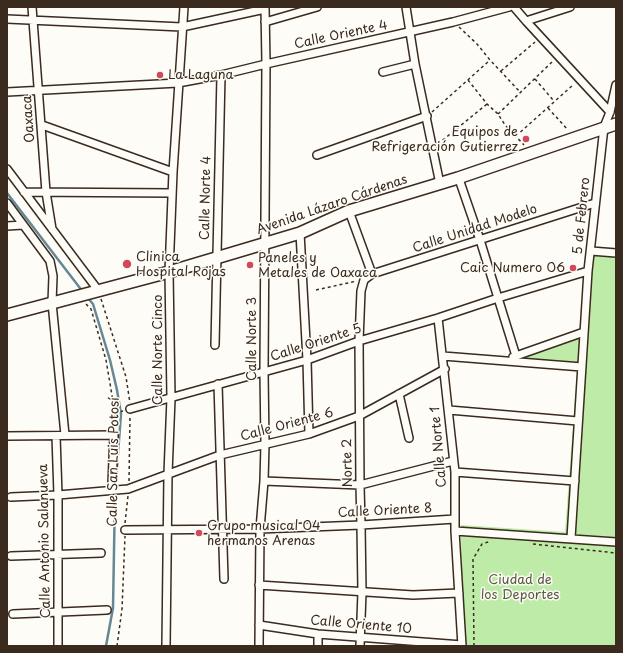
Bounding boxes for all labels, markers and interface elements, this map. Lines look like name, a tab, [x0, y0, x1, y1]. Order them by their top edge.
street label: Calle Oriente 4	[293, 17, 389, 53]
place label: La Laguna	[168, 67, 234, 83]
marker: La Laguna	[155, 70, 165, 80]
street label: Oaxaca	[20, 95, 38, 143]
place label: Equipos de Refrigeración Gutierrez	[372, 124, 518, 155]
marker: Equipos de Refrigeración Gutierrez	[521, 134, 531, 144]
street label: Calle Norte 4	[197, 156, 215, 240]
street label: Avenida Lázaro Cárdenas	[255, 172, 409, 238]
street label: 5 de Febrero	[570, 177, 594, 255]
street label: Calle Unidad Modelo	[411, 202, 539, 256]
place label: Clinica Hospital Rojas	[136, 249, 226, 280]
place label: Paneles y Metales de Oaxaca	[258, 250, 377, 281]
marker: Clinica Hospital Rojas	[121, 258, 133, 270]
marker: Paneles y Metales de Oaxaca	[245, 260, 255, 270]
place label: Caic Numero 06	[460, 260, 565, 276]
marker: Caic Numero 06	[568, 263, 578, 273]
street label: Calle Norte Cinco	[150, 295, 166, 405]
street label: Calle Norte 3	[244, 297, 260, 381]
street label: Calle Oriente 5	[268, 321, 364, 365]
street label: Calle San Luis Potosí	[105, 397, 123, 527]
street label: Calle Oriente 6	[239, 405, 335, 445]
street label: Calle Norte 1	[428, 406, 450, 488]
street label: Norte 2	[340, 438, 356, 488]
street label: Calle Antonio Salanueva	[36, 464, 54, 618]
street label: Calle Oriente 8	[337, 501, 433, 521]
place label: Grupo musical 04 hermanos Arenas	[207, 518, 320, 549]
marker: Grupo musical 04 hermanos Arenas	[194, 528, 204, 538]
park label: Ciudad de los Deportes	[481, 572, 559, 603]
street label: Calle Oriente 10	[310, 613, 412, 637]

